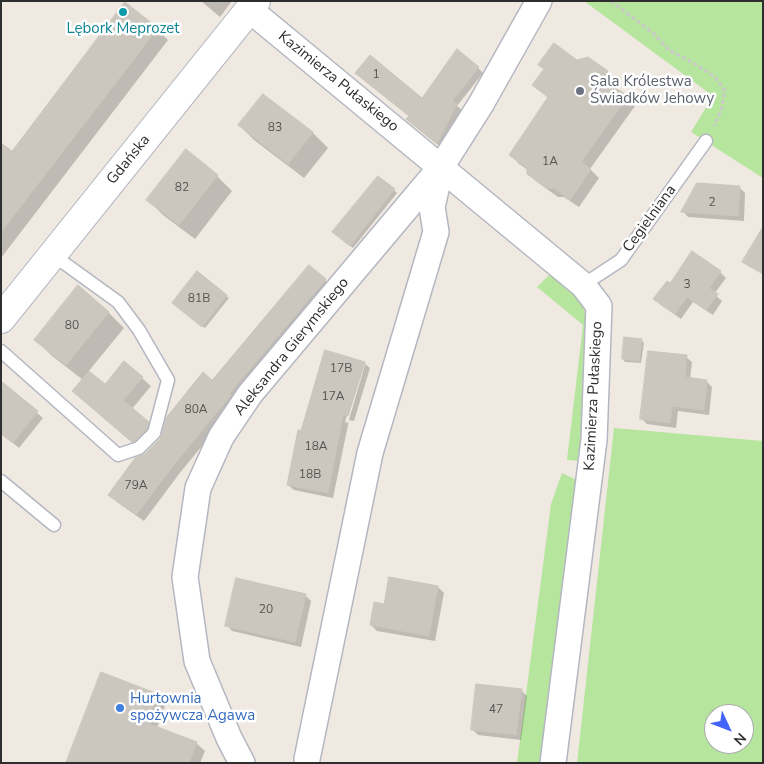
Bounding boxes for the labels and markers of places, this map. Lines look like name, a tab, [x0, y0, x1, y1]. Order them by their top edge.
marker: Lębork Meprozet	[117, 6, 129, 18]
place label: Lębork Meprozet	[67, 20, 179, 38]
place label: Sala Królestwa Świadków Jehowy	[590, 73, 714, 108]
marker: Sala Królestwa Świadków Jehowy	[574, 85, 586, 97]
place label: Hurtownia spożywcza Agawa	[130, 690, 255, 725]
marker: Hurtownia spożywcza Agawa	[114, 702, 126, 714]

